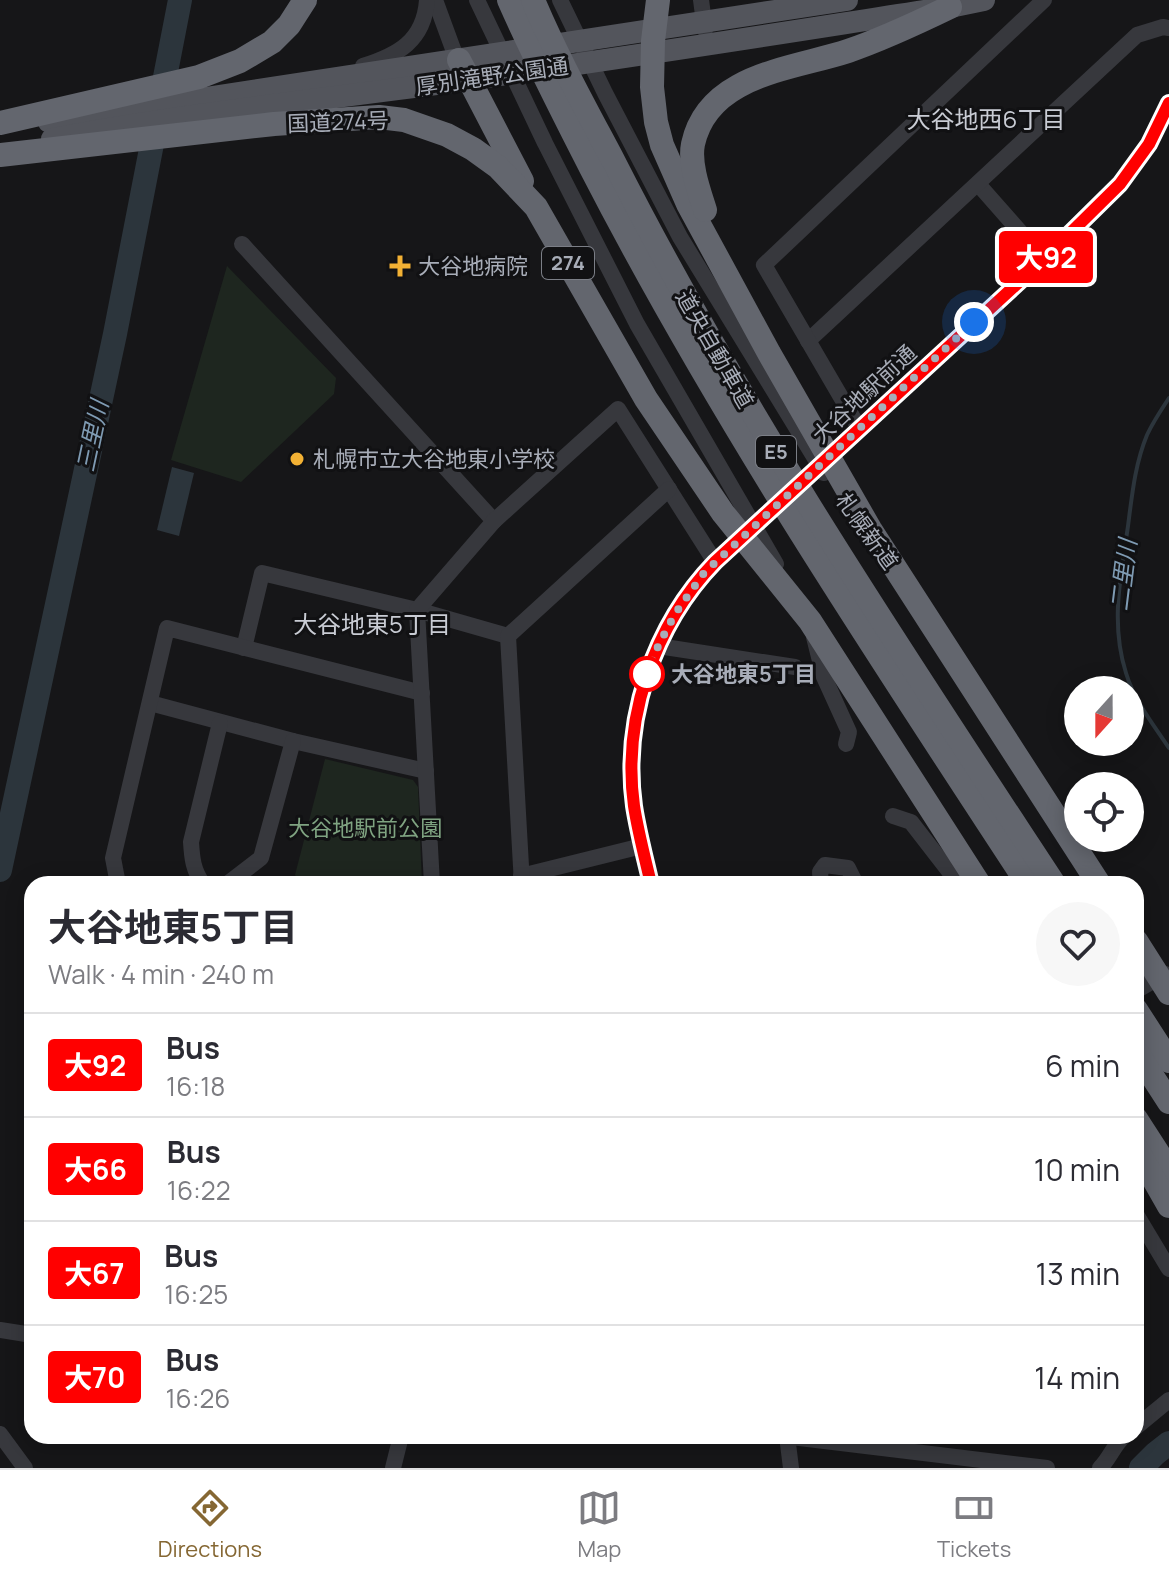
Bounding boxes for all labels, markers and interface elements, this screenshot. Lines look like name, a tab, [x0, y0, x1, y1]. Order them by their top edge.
street label: 厚別滝野公園通	[414, 50, 570, 102]
district label: 大谷地西6丁目	[907, 102, 1065, 135]
street label: 国道274号	[287, 105, 389, 139]
line badge: 大92	[1000, 231, 1092, 283]
text: 大92	[1015, 238, 1077, 276]
road number: 274	[542, 247, 594, 279]
place label: 大谷地病院	[418, 251, 528, 281]
marker: 大谷地病院	[389, 255, 411, 277]
street label: 道央自動車道	[669, 284, 761, 414]
your location	[954, 302, 994, 342]
street label: 大谷地駅前通	[805, 338, 923, 450]
water label: 三里川	[68, 394, 116, 474]
road number: E5	[756, 436, 796, 468]
place label: 札幌市立大谷地東小学校	[313, 444, 555, 474]
marker: 札幌市立大谷地東小学校	[288, 450, 306, 468]
street label: 札幌新道	[829, 487, 905, 575]
water label: 二里川	[1102, 534, 1144, 613]
district label: 大谷地東5丁目	[293, 607, 451, 640]
marker: 大谷地東5丁目	[630, 657, 664, 691]
place label: 大谷地東5丁目	[671, 659, 816, 689]
north arrow	[1064, 676, 1144, 756]
map controls	[1064, 676, 1144, 852]
button: locate	[1064, 772, 1144, 852]
park label: 大谷地駅前公園	[288, 813, 442, 843]
text: 大谷地東5丁目	[48, 900, 298, 952]
button: heart	[1036, 902, 1120, 986]
text: Walk · 4 min · 240 m	[48, 956, 274, 992]
text: Bus	[166, 1027, 220, 1068]
text: 6 min	[1045, 1045, 1120, 1086]
text: 大92	[64, 1046, 126, 1084]
text: 16:18	[166, 1068, 225, 1104]
text: Bus	[167, 1131, 221, 1172]
text: 10 min	[1034, 1149, 1120, 1190]
text: 大66	[64, 1150, 127, 1188]
text: 16:22	[167, 1172, 231, 1208]
text: Bus	[164, 1235, 218, 1276]
text: 13 min	[1035, 1253, 1120, 1294]
text: 大67	[64, 1254, 124, 1292]
text: 16:25	[164, 1276, 228, 1312]
text: Bus	[165, 1339, 219, 1380]
text: 14 min	[1034, 1357, 1120, 1398]
text: 大70	[64, 1358, 125, 1396]
text: 16:26	[165, 1380, 230, 1416]
tab: Directions	[158, 1486, 262, 1564]
tab: Map	[577, 1486, 621, 1564]
tab: Tickets	[937, 1486, 1011, 1564]

